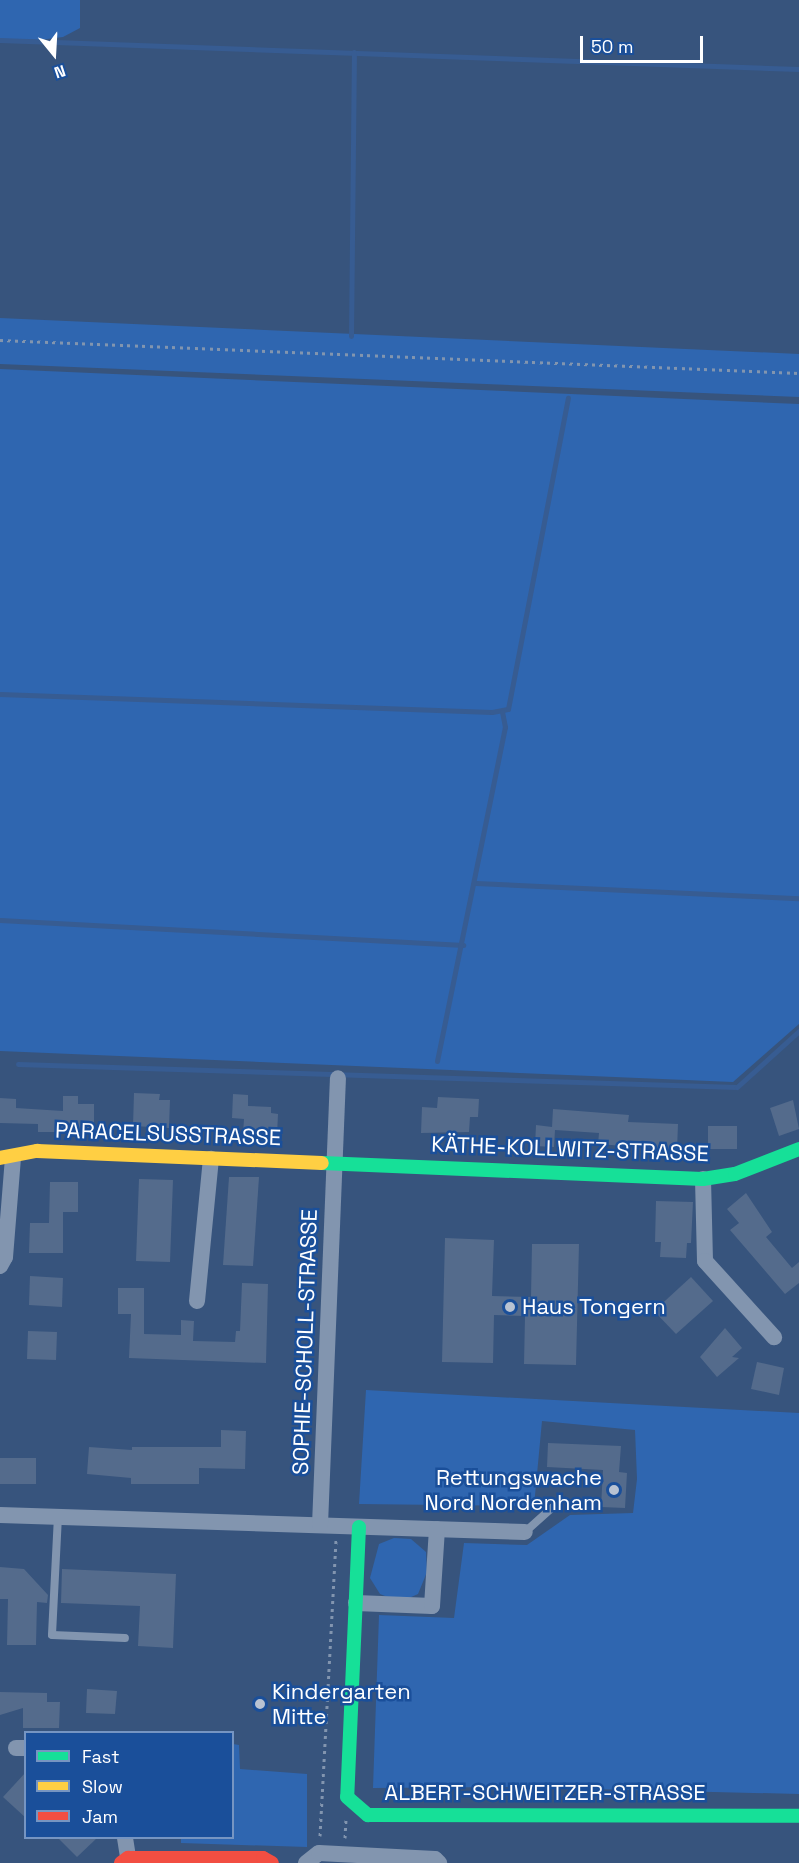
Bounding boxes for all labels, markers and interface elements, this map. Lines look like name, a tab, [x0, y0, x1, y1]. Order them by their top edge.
north arrow	[24, 24, 84, 84]
scale bar	[583, 24, 706, 62]
text: 50 m	[591, 35, 633, 58]
text: N	[51, 60, 68, 83]
street label: PARACELSUSSTRASSE	[54, 1117, 282, 1151]
street label: KÄTHE-KOLLWITZ-STRASSE	[431, 1131, 709, 1167]
street label: SOPHIE-SCHOLL-STRASSE	[287, 1209, 323, 1475]
place label: Haus Tongern	[522, 1294, 666, 1320]
marker: Haus Tongern	[503, 1300, 517, 1314]
place label: Rettungswache Nord Nordenham	[424, 1464, 602, 1516]
marker: Rettungswache Nord Nordenham	[607, 1483, 621, 1497]
place label: Kindergarten Mitte	[272, 1678, 411, 1730]
marker: Kindergarten Mitte	[253, 1697, 267, 1711]
legend	[24, 1731, 234, 1839]
text: Fast	[82, 1745, 119, 1768]
text: Slow	[82, 1775, 123, 1798]
street label: ALBERT-SCHWEITZER-STRASSE	[384, 1780, 706, 1806]
text: Jam	[82, 1805, 118, 1828]

